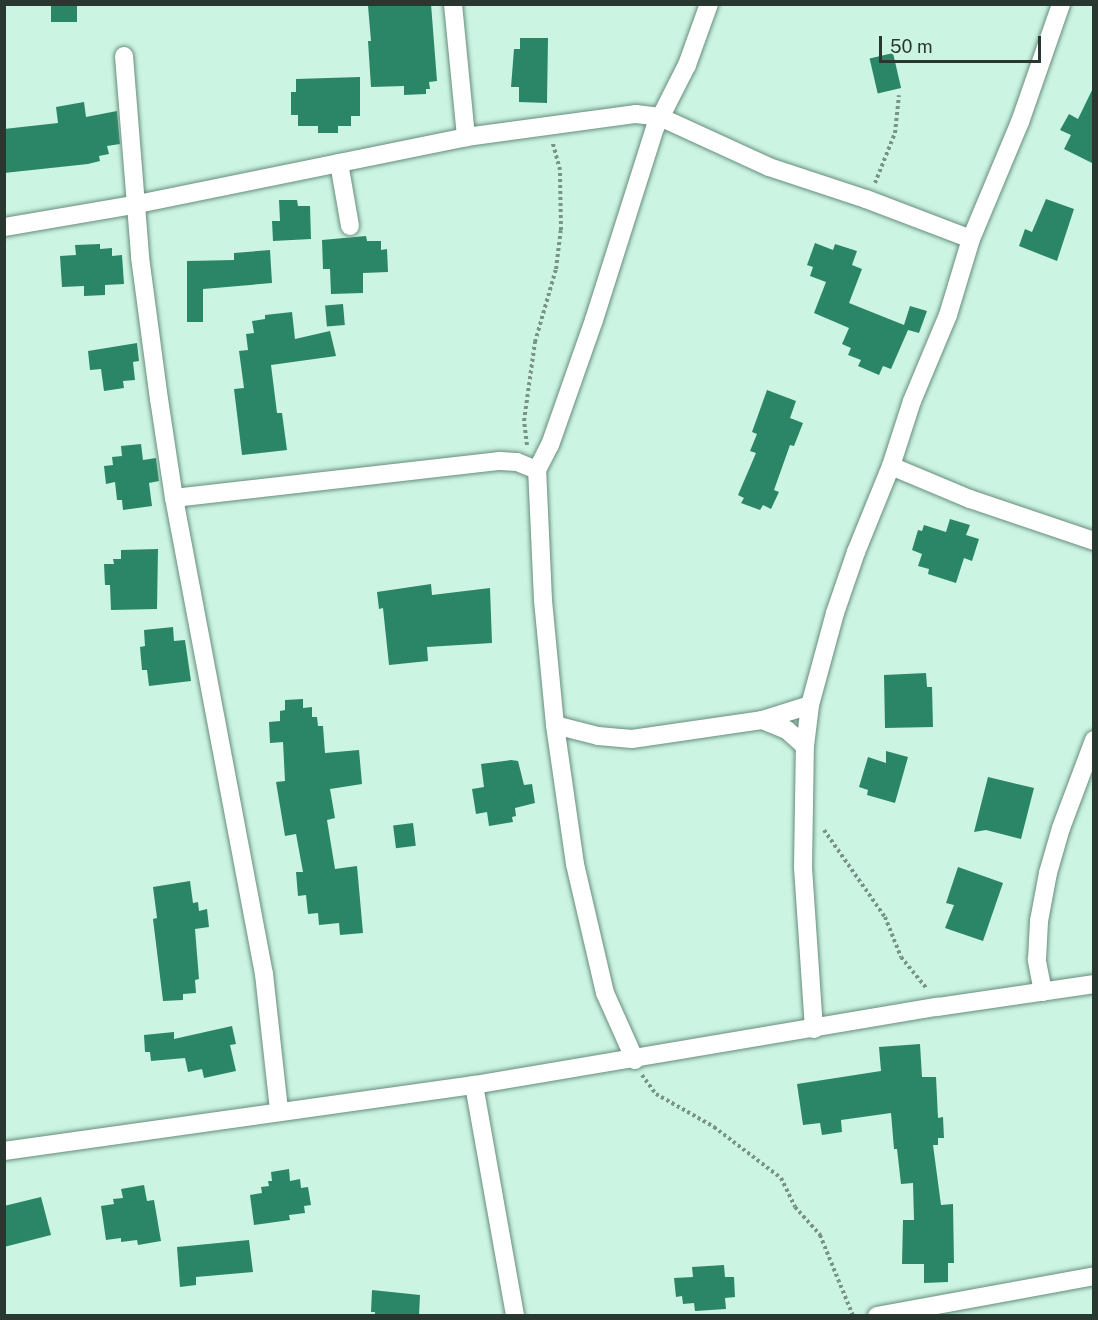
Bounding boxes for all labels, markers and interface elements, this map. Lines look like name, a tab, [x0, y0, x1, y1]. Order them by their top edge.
scale bar	[882, 24, 1044, 62]
text: 50 m	[890, 36, 933, 57]

